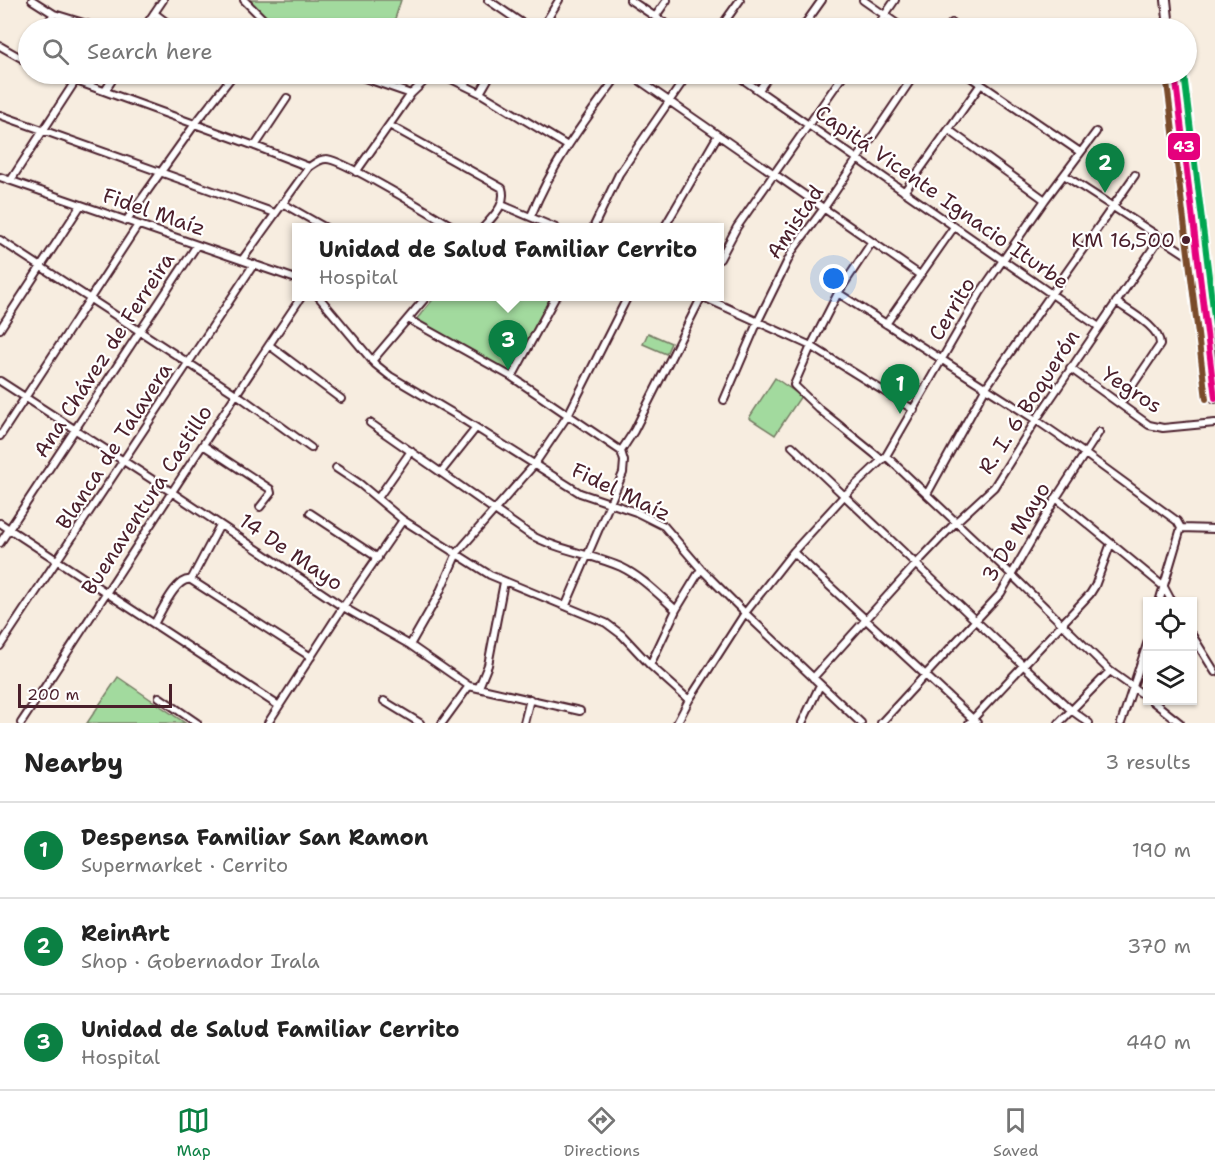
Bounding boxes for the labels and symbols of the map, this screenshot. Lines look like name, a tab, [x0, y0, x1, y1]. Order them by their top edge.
street label: Capitá Vicente Ignacio Iturbe	[809, 98, 1075, 296]
line badge: 43	[1167, 132, 1201, 161]
text: 43	[1173, 136, 1195, 157]
pin: 2	[1086, 144, 1124, 193]
street label: Amistad	[760, 180, 830, 264]
street label: Fidel Maíz	[99, 181, 209, 243]
place label: KM 16,500	[1071, 227, 1175, 253]
marker: KM 16,500	[1180, 234, 1192, 246]
street label: Ana Chávez de Ferreira	[27, 247, 181, 463]
your location	[819, 264, 848, 293]
street label: Cerrito	[922, 272, 982, 346]
pin: 3	[488, 320, 528, 370]
street label: R. I. 6 Boquerón	[972, 324, 1086, 480]
street label: Blanca de Talavera	[50, 357, 178, 535]
street label: Yegros	[1097, 360, 1167, 420]
pin: 1	[880, 364, 920, 414]
street label: Buenaventura Castillo	[75, 400, 219, 600]
street label: Fidel Maíz	[567, 456, 675, 528]
street label: 3 De Mayo	[975, 477, 1057, 587]
street label: 14 De Mayo	[234, 507, 348, 597]
scale bar	[18, 681, 172, 708]

